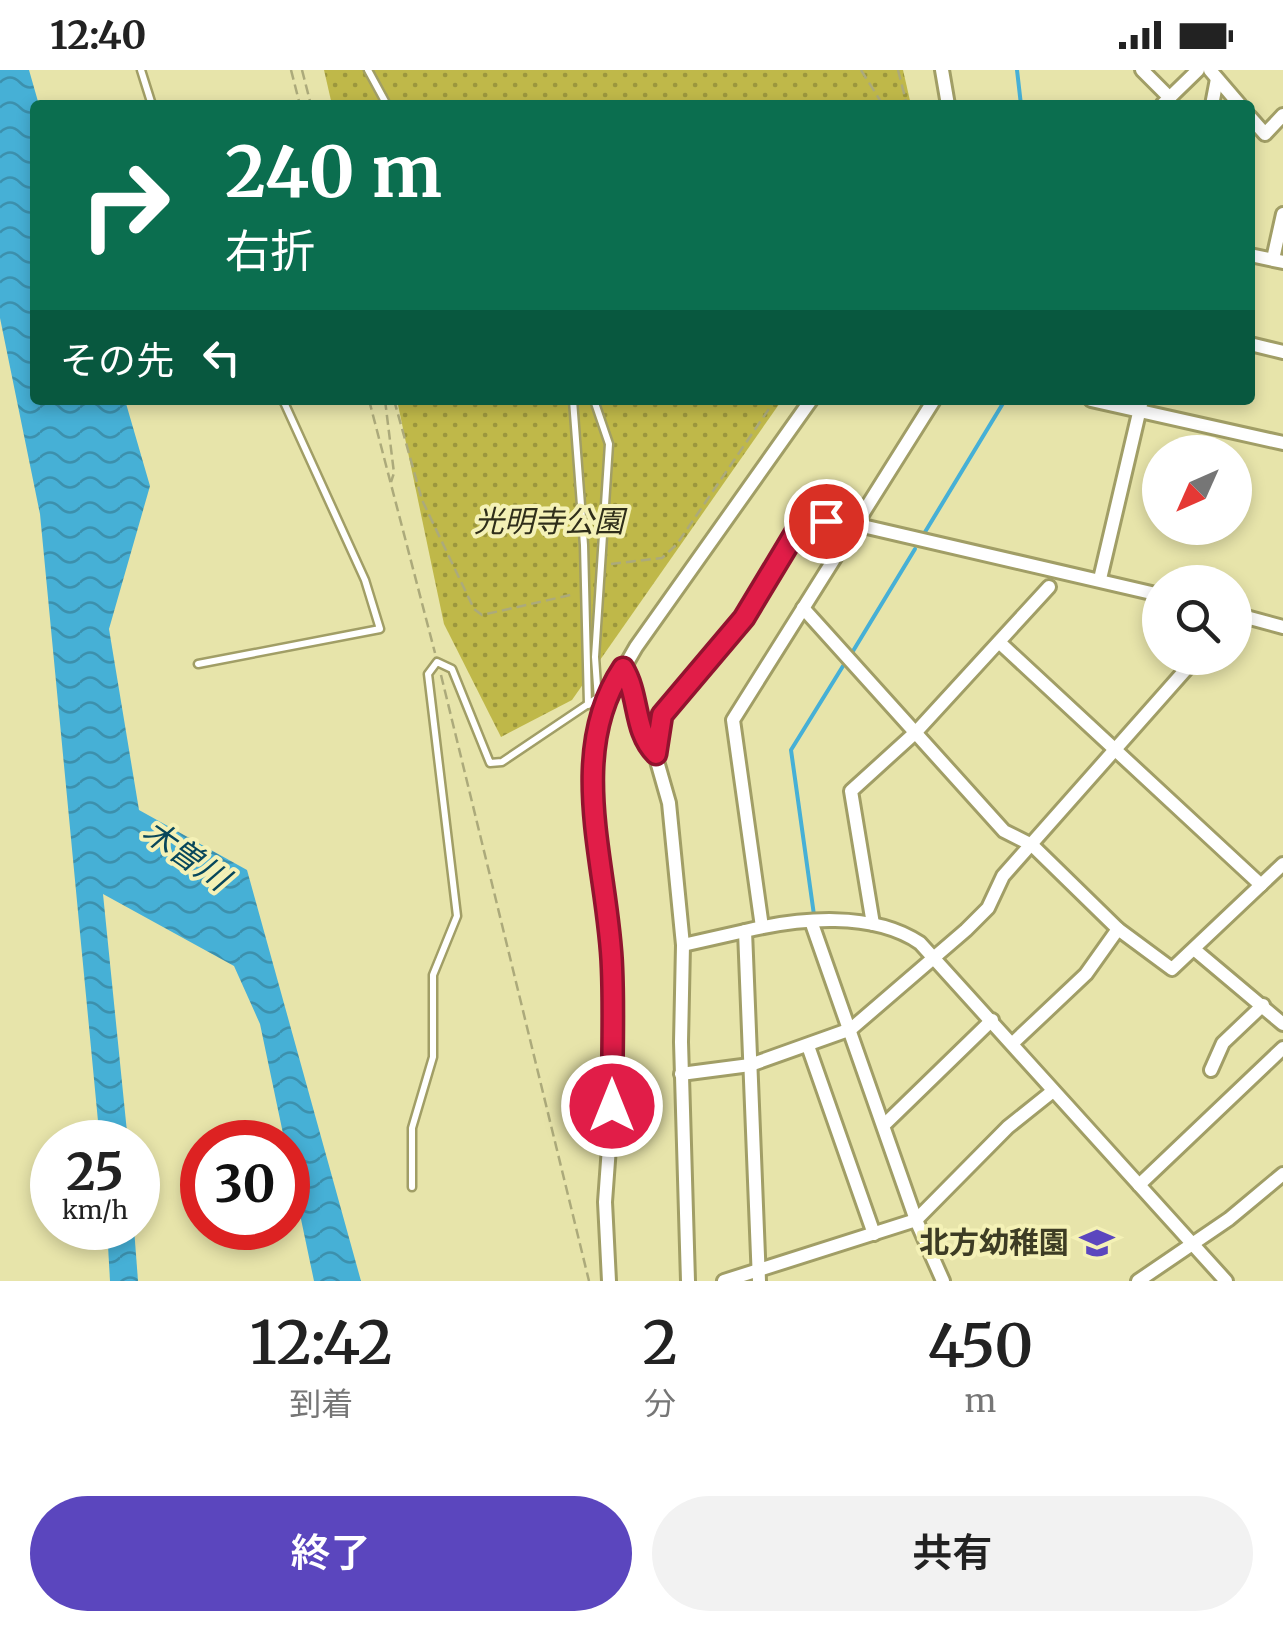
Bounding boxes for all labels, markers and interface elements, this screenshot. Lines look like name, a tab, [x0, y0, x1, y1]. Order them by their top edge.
text: 12:40	[50, 12, 146, 59]
text: 240 m	[225, 128, 442, 216]
icon: right	[60, 140, 190, 270]
text: 右折	[225, 223, 315, 279]
icon: left	[194, 330, 249, 385]
text: その先	[60, 337, 174, 384]
north arrow	[1142, 435, 1252, 545]
map controls	[1142, 435, 1252, 675]
pin	[784, 479, 869, 564]
icon: arrive	[799, 494, 854, 549]
park label: 光明寺公園	[474, 502, 628, 540]
button: search	[1142, 565, 1252, 675]
water label: 木曽川	[135, 811, 239, 901]
position arrow	[560, 1054, 664, 1158]
speed limit sign: 30	[180, 1120, 310, 1250]
text: 25	[66, 1141, 124, 1204]
text: km/h	[62, 1194, 128, 1226]
place label: 北方幼稚園	[919, 1223, 1069, 1261]
school or university icon: 北方幼稚園	[1078, 1224, 1116, 1262]
text: 12:42	[250, 1305, 393, 1380]
text: 2	[643, 1305, 678, 1380]
text: 450	[928, 1308, 1033, 1383]
text: m	[965, 1381, 996, 1421]
text: 到着	[289, 1384, 353, 1424]
text: 分	[644, 1384, 676, 1424]
button: 終了	[30, 1496, 632, 1611]
button: 共有	[652, 1496, 1253, 1611]

